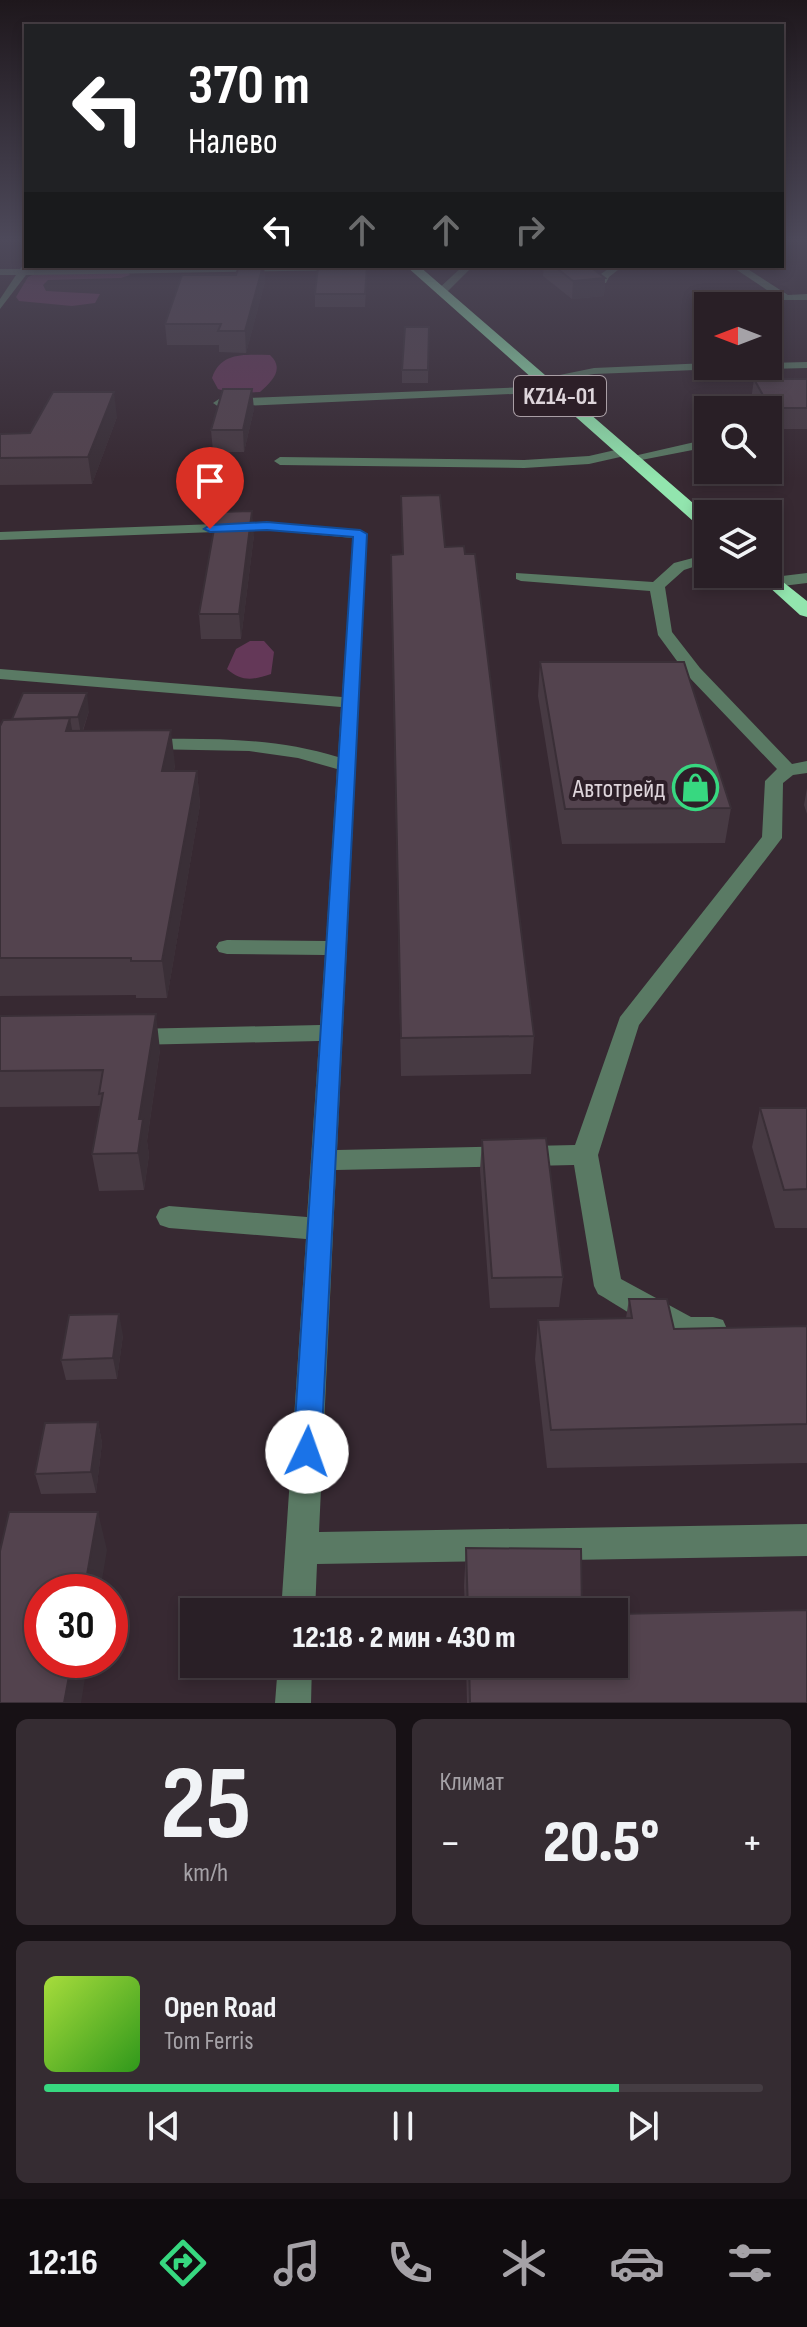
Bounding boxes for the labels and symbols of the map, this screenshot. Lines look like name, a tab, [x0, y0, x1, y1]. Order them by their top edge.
north arrow	[694, 292, 782, 380]
road number: KZ14-01	[514, 376, 606, 416]
pin	[176, 447, 244, 529]
shop icon: Автотрейд	[672, 764, 720, 812]
place label: Автотрейд	[572, 774, 665, 805]
position arrow	[265, 1410, 349, 1494]
speed limit sign: 30	[24, 1574, 128, 1678]

